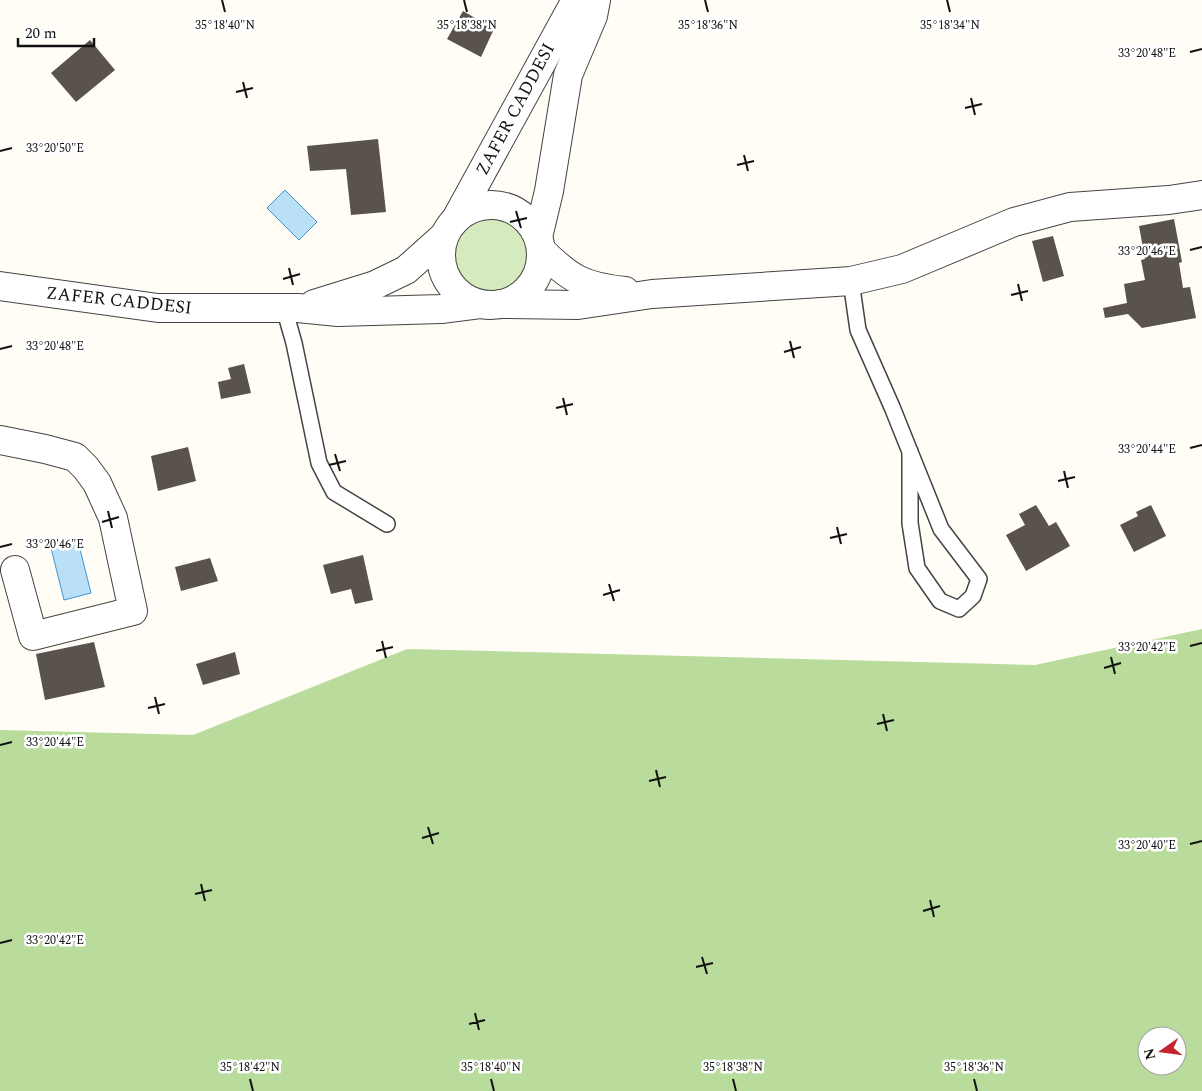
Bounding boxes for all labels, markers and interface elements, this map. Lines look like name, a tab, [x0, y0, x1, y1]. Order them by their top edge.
scale bar	[18, 15, 94, 47]
text: 35°18'40"N	[195, 16, 255, 35]
text: 35°18'38"N	[437, 16, 497, 35]
text: 35°18'36"N	[678, 16, 738, 35]
text: 35°18'34"N	[920, 16, 980, 35]
text: 20 m	[25, 22, 57, 45]
street label: ZAFER CADDESI	[469, 38, 562, 180]
text: 33°20'48"E	[1118, 44, 1176, 63]
text: 33°20'50"E	[26, 139, 84, 158]
text: 33°20'46"E	[1118, 242, 1176, 261]
street label: ZAFER CADDESI	[45, 279, 193, 322]
text: 33°20'48"E	[26, 337, 84, 356]
text: 33°20'44"E	[1118, 440, 1176, 459]
text: 33°20'46"E	[26, 535, 84, 554]
text: 33°20'42"E	[1118, 638, 1176, 657]
text: 33°20'44"E	[26, 733, 84, 752]
text: 33°20'40"E	[1118, 836, 1176, 855]
text: 33°20'42"E	[26, 931, 84, 950]
north arrow	[1137, 1026, 1187, 1076]
text: N	[1138, 1046, 1161, 1062]
text: 35°18'42"N	[220, 1058, 280, 1077]
text: 35°18'40"N	[461, 1058, 521, 1077]
text: 35°18'38"N	[703, 1058, 763, 1077]
text: 35°18'36"N	[944, 1058, 1004, 1077]

